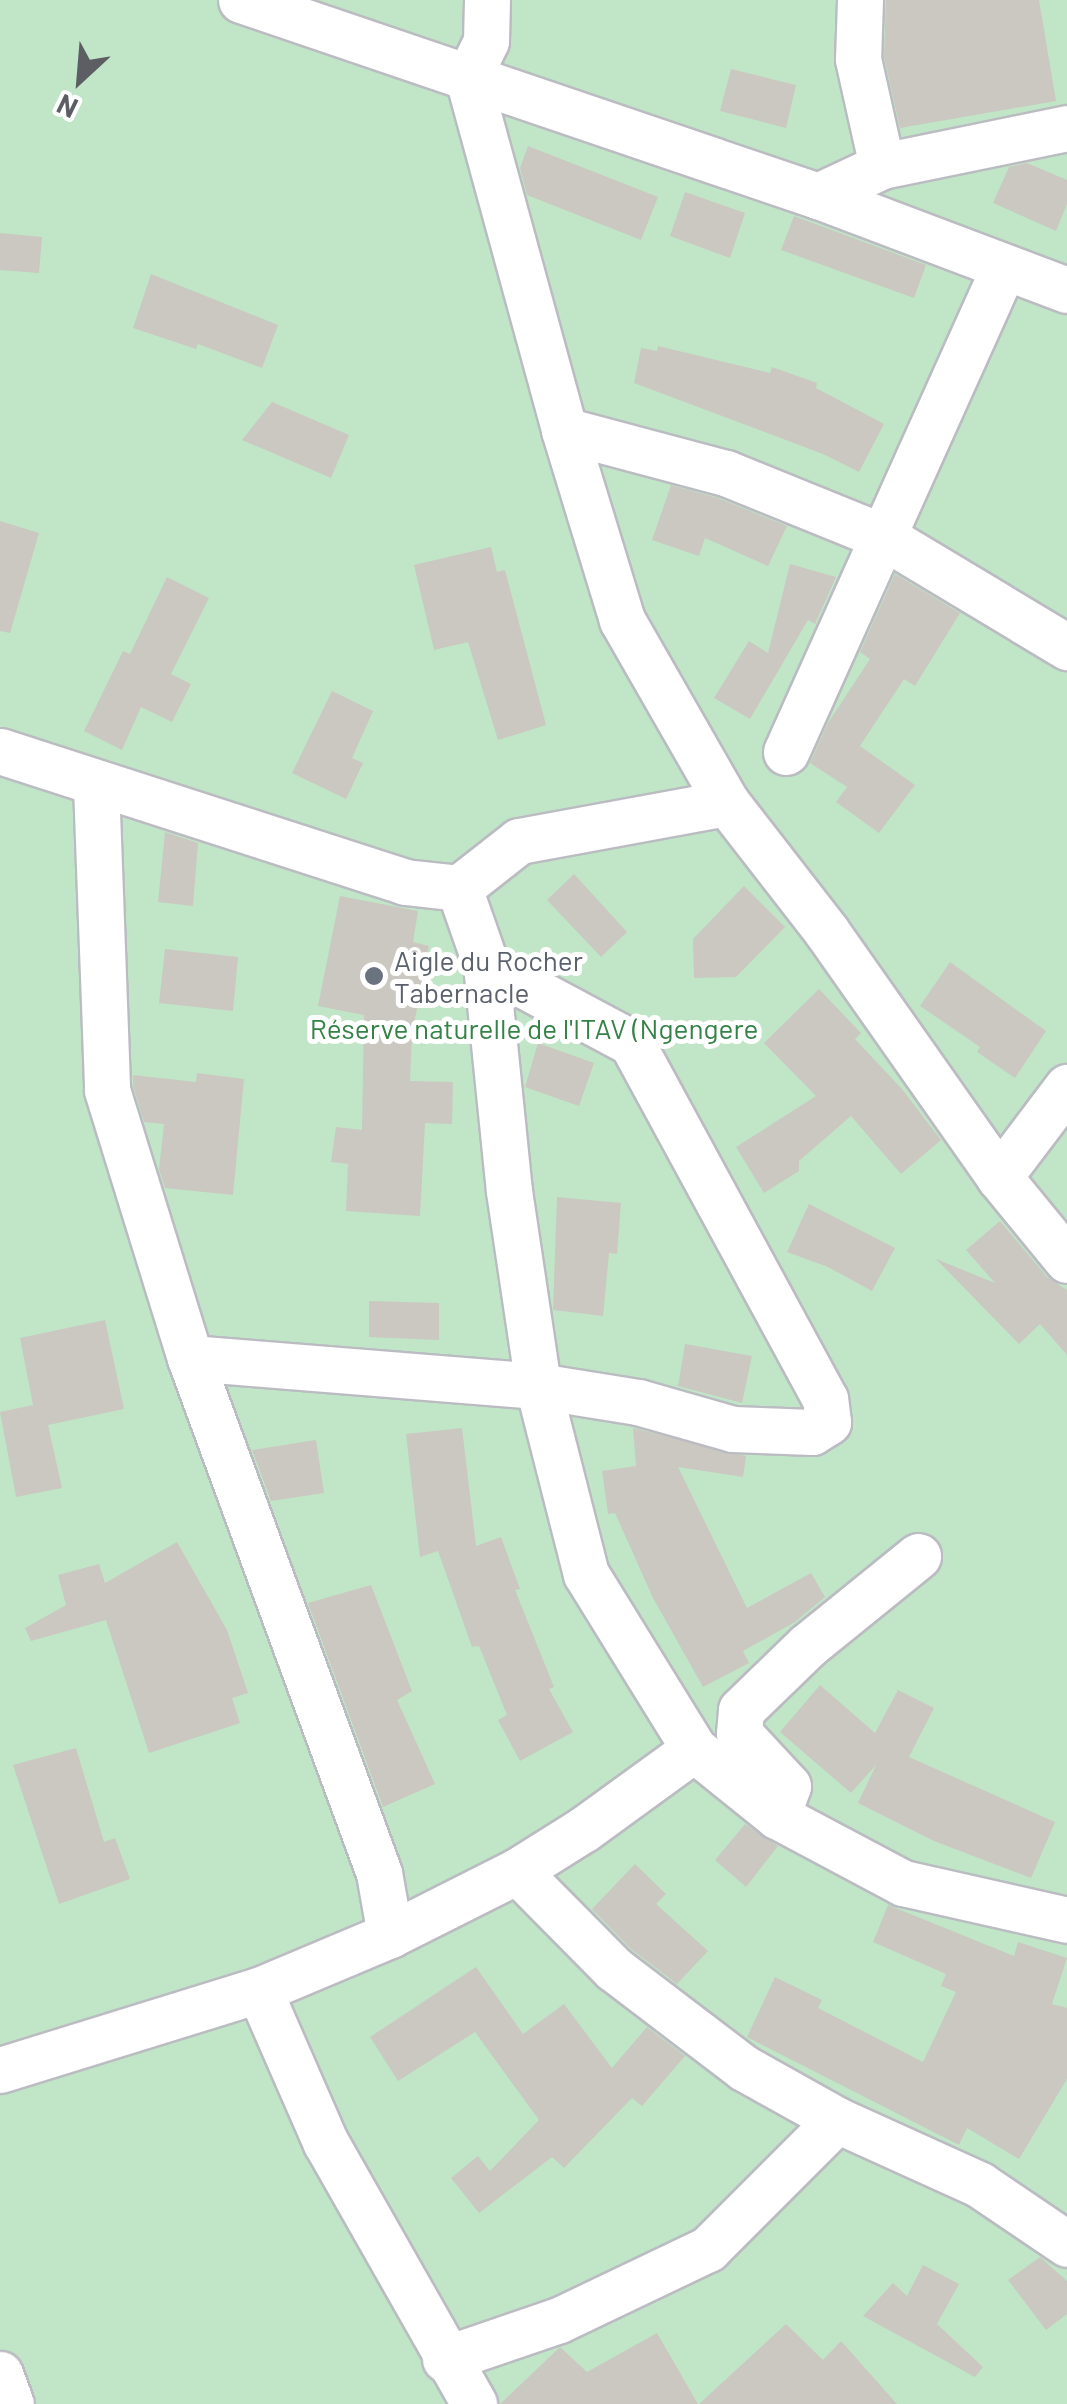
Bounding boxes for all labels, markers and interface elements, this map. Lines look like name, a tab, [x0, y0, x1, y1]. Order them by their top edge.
north arrow	[30, 30, 130, 130]
text: N	[51, 88, 83, 126]
place label: Aigle du Rocher Tabernacle	[394, 943, 583, 1009]
marker: Aigle du Rocher Tabernacle	[363, 965, 385, 987]
park label: Réserve naturelle de l'ITAV (Ngengere	[310, 1011, 758, 1045]

